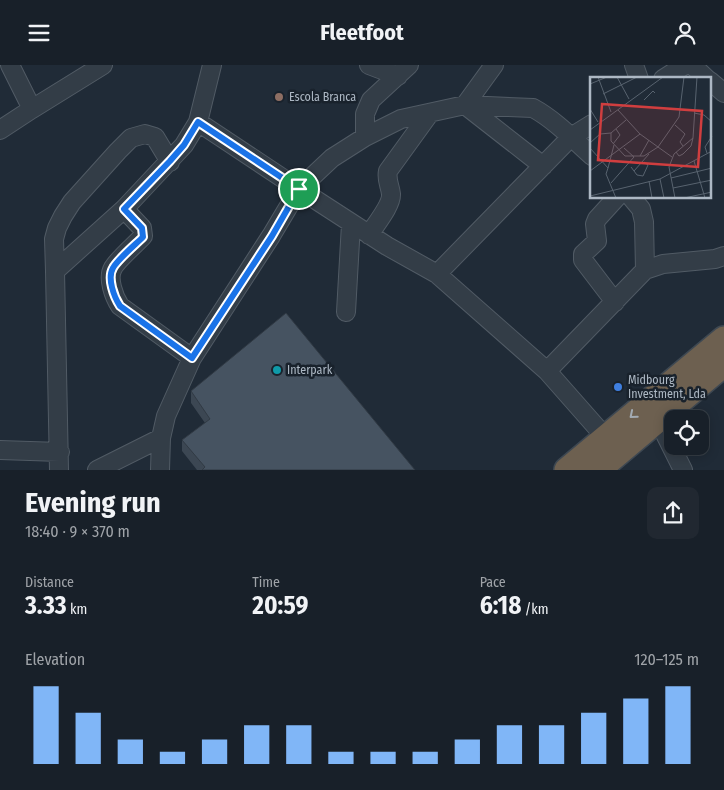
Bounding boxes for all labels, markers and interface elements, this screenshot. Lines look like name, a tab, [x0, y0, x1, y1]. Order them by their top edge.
icon: menu	[25, 19, 53, 47]
text: Fleetfoot	[320, 19, 404, 46]
icon: person	[671, 19, 699, 47]
inset map	[590, 77, 712, 199]
place label: Escola Branca	[289, 90, 356, 104]
marker: Escola Branca	[273, 91, 285, 103]
pin	[278, 168, 320, 210]
icon: arrive	[285, 175, 313, 203]
place label: Interpark	[287, 363, 333, 377]
marker: Interpark	[271, 364, 283, 376]
place label: Midbourg Investment, Lda	[628, 373, 706, 401]
marker: Midbourg Investment, Lda	[612, 381, 624, 393]
one-way arrow	[630, 409, 639, 418]
map controls	[664, 410, 709, 455]
button: locate	[664, 410, 709, 455]
text: Evening run	[25, 486, 161, 519]
button: share	[647, 487, 699, 539]
text: 18:40 · 9 × 370 m	[25, 522, 130, 541]
text: Distance	[25, 574, 74, 591]
text: Time	[252, 574, 280, 591]
text: Pace	[480, 574, 506, 591]
text: 3.33	[25, 591, 67, 621]
text: 20:59	[252, 591, 308, 621]
text: 6:18	[480, 591, 521, 621]
text: km	[67, 601, 87, 618]
text: /km	[521, 601, 549, 618]
text: Elevation	[25, 650, 85, 669]
text: 120–125 m	[634, 650, 699, 669]

